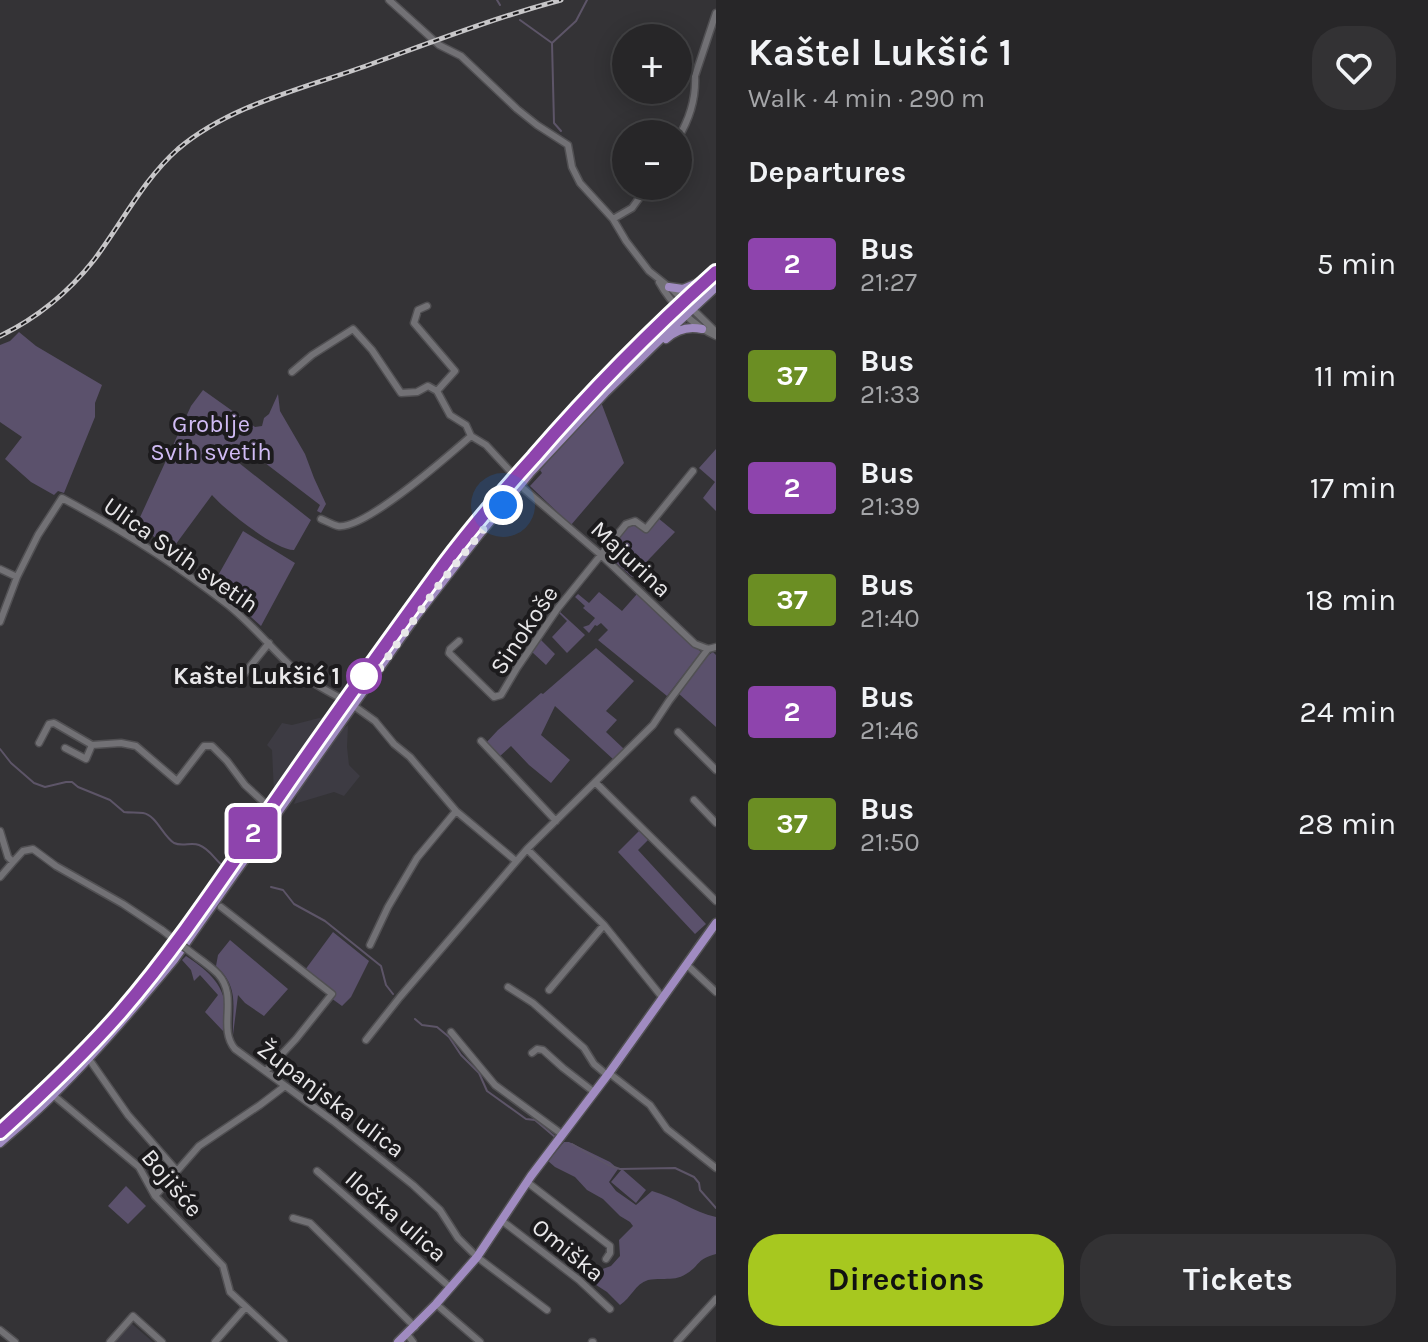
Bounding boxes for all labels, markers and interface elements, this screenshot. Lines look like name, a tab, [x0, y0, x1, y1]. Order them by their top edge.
map controls	[612, 24, 692, 200]
button: +	[612, 24, 692, 104]
button: heart	[1312, 26, 1396, 110]
text: Kaštel Lukšić 1	[748, 30, 1012, 75]
text: Walk · 4 min · 290 m	[748, 83, 985, 114]
button: −	[612, 120, 692, 200]
text: Departures	[748, 154, 906, 190]
text: Bus	[860, 231, 914, 267]
text: 5 min	[1317, 246, 1396, 282]
text: 2	[784, 247, 800, 280]
text: 21:27	[860, 267, 917, 298]
text: Bus	[860, 343, 914, 379]
text: 11 min	[1314, 358, 1396, 394]
text: 37	[776, 359, 808, 392]
text: 21:33	[860, 379, 920, 410]
park label: Groblje Svih svetih	[150, 410, 272, 466]
text: Bus	[860, 455, 914, 491]
text: 17 min	[1310, 470, 1396, 506]
text: 2	[784, 471, 800, 504]
your location	[483, 485, 523, 525]
street label: Ulica Svih svetih	[98, 491, 264, 619]
text: 21:39	[860, 491, 920, 522]
street label: Majurina	[585, 515, 677, 603]
text: Bus	[860, 567, 914, 603]
street label: Sinokoše	[484, 580, 564, 680]
text: 18 min	[1305, 582, 1396, 618]
text: 37	[776, 583, 808, 616]
text: 21:40	[860, 603, 920, 634]
marker: Kaštel Lukšić 1	[347, 659, 381, 693]
place label: Kaštel Lukšić 1	[173, 662, 340, 690]
text: Bus	[860, 679, 914, 715]
text: 24 min	[1300, 694, 1396, 730]
text: 2	[784, 695, 800, 728]
text: 21:46	[860, 715, 919, 746]
text: Bus	[860, 791, 914, 827]
text: 28 min	[1298, 806, 1396, 842]
line badge: 2	[227, 807, 279, 859]
text: 37	[776, 807, 808, 840]
text: 2	[245, 816, 261, 849]
text: 21:50	[860, 827, 920, 858]
street label: Županjska ulica	[252, 1035, 410, 1163]
street label: Bojišće	[136, 1143, 208, 1223]
street label: Iločka ulica	[339, 1164, 453, 1268]
street label: Omiška	[526, 1213, 610, 1287]
button: Directions	[748, 1234, 1064, 1326]
button: Tickets	[1080, 1234, 1396, 1326]

